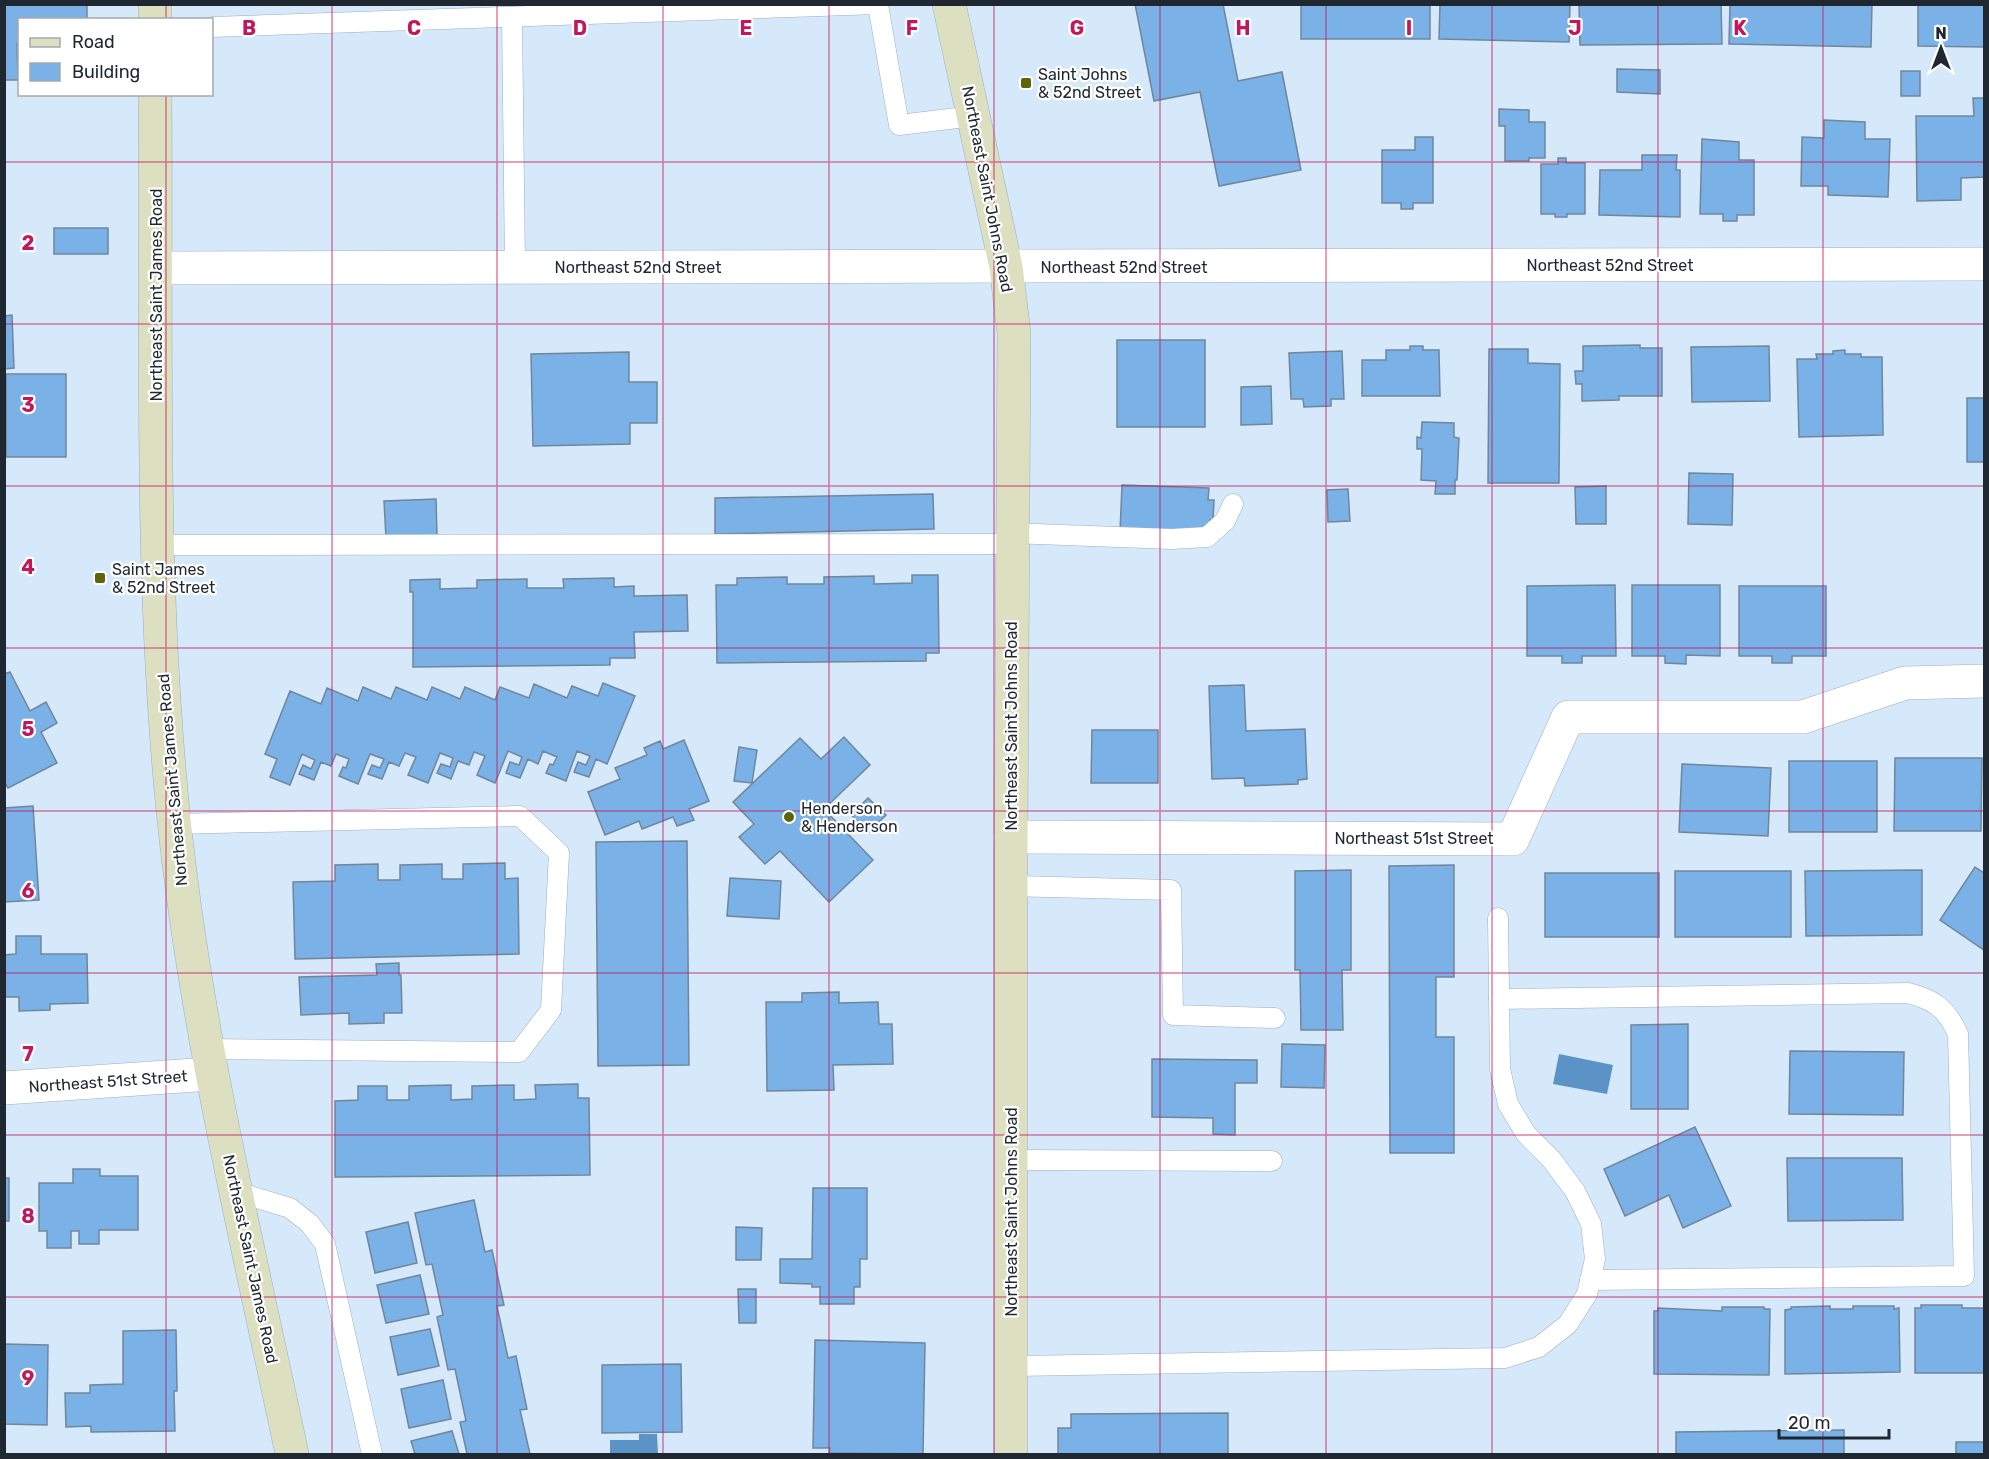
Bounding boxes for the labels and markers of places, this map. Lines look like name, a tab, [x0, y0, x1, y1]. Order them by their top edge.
place label: Saint Johns & 52nd Street	[1038, 65, 1141, 102]
marker: Saint Johns & 52nd Street	[1019, 76, 1033, 90]
place label: Saint James & 52nd Street	[112, 560, 215, 597]
marker: Saint James & 52nd Street	[93, 571, 107, 585]
place label: Henderson & Henderson	[801, 799, 898, 836]
marker: Henderson & Henderson	[782, 810, 796, 824]

